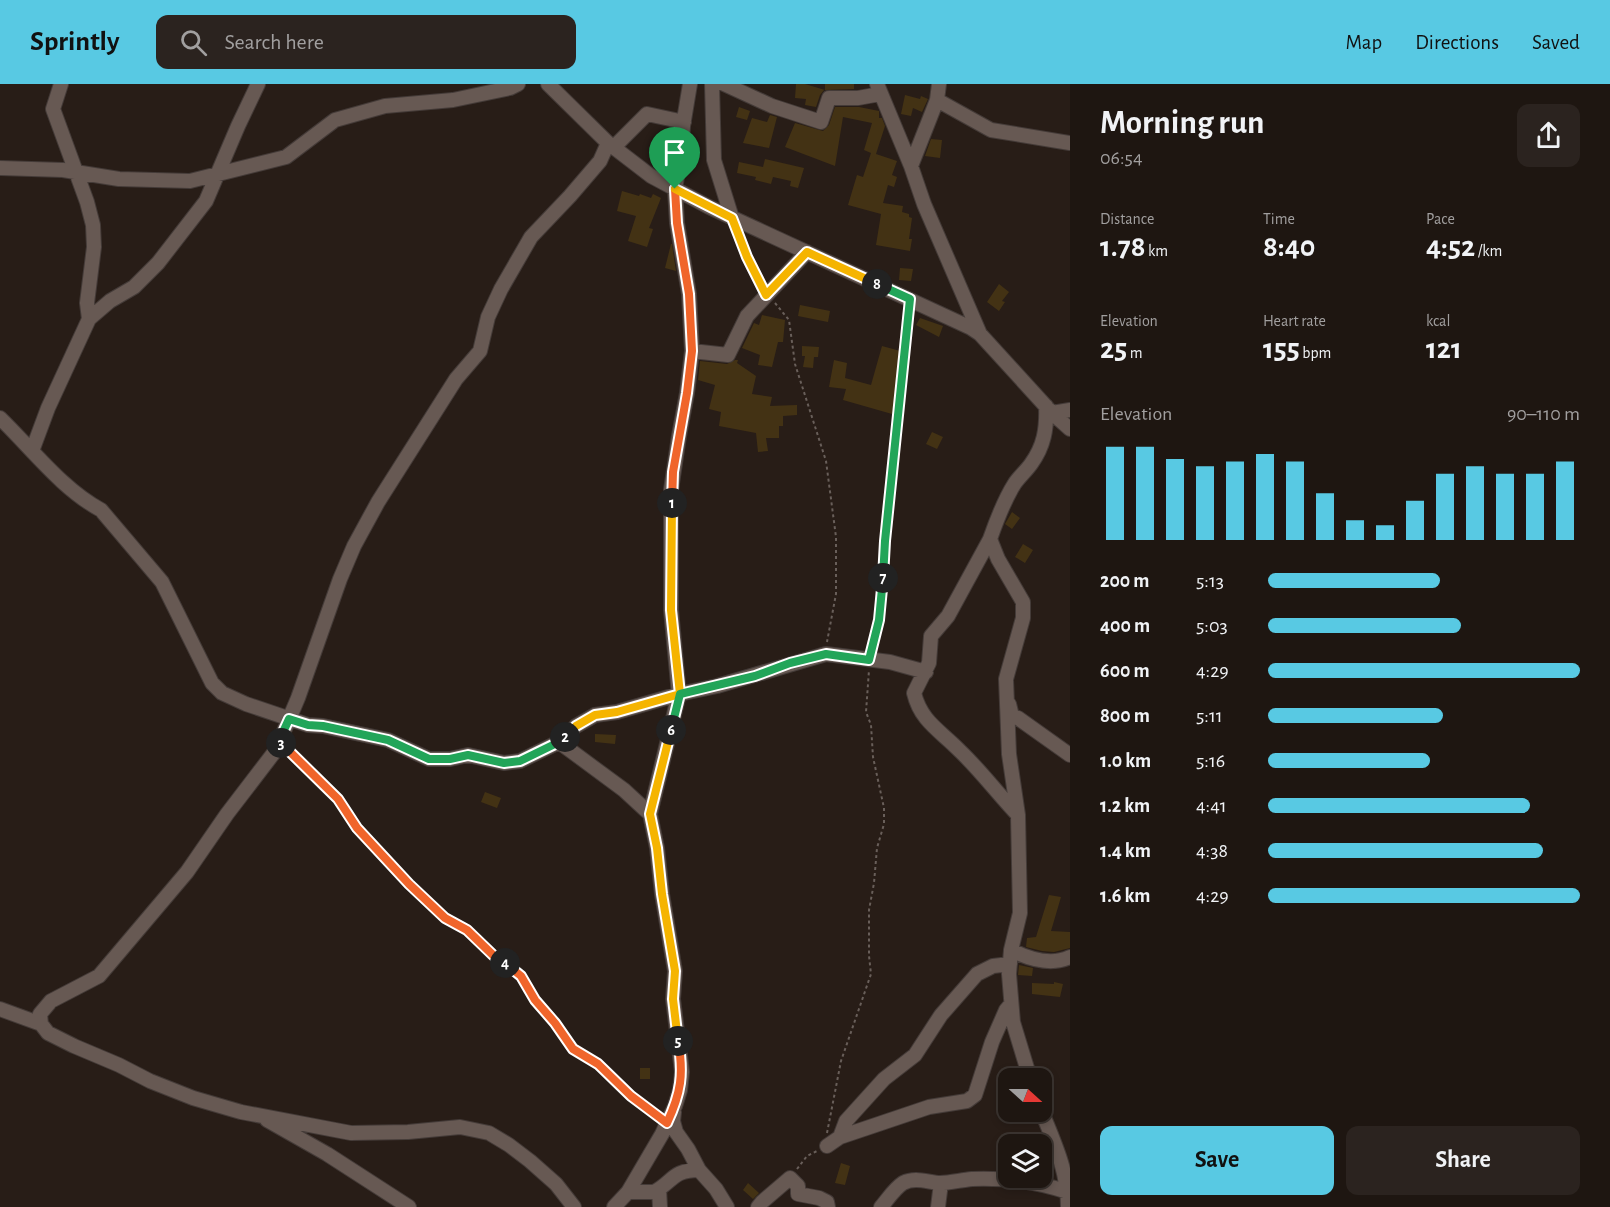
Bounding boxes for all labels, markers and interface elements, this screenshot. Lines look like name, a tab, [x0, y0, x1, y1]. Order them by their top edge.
search box	[156, 15, 576, 69]
icon: search	[177, 26, 210, 59]
text: Sprintly	[30, 28, 120, 56]
text: Search here	[225, 31, 324, 53]
text: Map	[1346, 32, 1382, 53]
text: Directions	[1415, 32, 1499, 53]
text: Saved	[1532, 32, 1580, 53]
button: share	[1517, 104, 1580, 167]
text: Morning run	[1100, 107, 1264, 140]
pin	[649, 127, 700, 189]
icon: arrive	[658, 136, 691, 169]
text: 06:54	[1100, 148, 1143, 168]
text: Distance	[1100, 211, 1154, 227]
text: Time	[1263, 211, 1295, 227]
text: Pace	[1426, 211, 1455, 227]
text: 1.78	[1100, 232, 1145, 262]
text: 8:40	[1263, 232, 1315, 262]
text: 4:52	[1426, 232, 1475, 262]
text: km	[1145, 243, 1168, 259]
text: /km	[1475, 243, 1502, 259]
pin: 8	[862, 269, 892, 299]
text: 8	[873, 276, 881, 292]
text: Elevation	[1100, 313, 1158, 329]
text: Heart rate	[1263, 313, 1326, 329]
text: kcal	[1426, 313, 1450, 329]
text: 25	[1100, 334, 1127, 364]
text: 155	[1263, 334, 1300, 364]
text: 121	[1426, 334, 1462, 364]
text: m	[1127, 345, 1143, 361]
text: bpm	[1300, 345, 1331, 361]
text: Elevation	[1100, 404, 1172, 424]
text: 90–110 m	[1507, 404, 1580, 424]
pin: 1	[657, 488, 687, 518]
text: 1	[669, 495, 675, 511]
pin: 7	[868, 563, 898, 593]
text: 7	[880, 570, 886, 586]
text: 200 m	[1100, 571, 1149, 591]
text: 5:13	[1196, 571, 1224, 591]
text: 400 m	[1100, 616, 1150, 636]
text: 5:03	[1196, 616, 1228, 636]
text: 600 m	[1100, 661, 1150, 681]
text: 4:29	[1196, 661, 1229, 681]
text: 800 m	[1100, 706, 1150, 726]
text: 5:11	[1196, 706, 1223, 726]
pin: 6	[656, 715, 686, 745]
pin: 2	[550, 722, 580, 752]
text: 6	[667, 722, 675, 738]
pin: 3	[266, 728, 296, 758]
text: 2	[561, 729, 569, 745]
text: 3	[278, 735, 284, 751]
text: 1.0 km	[1100, 751, 1151, 771]
text: 5:16	[1196, 751, 1225, 771]
text: 1.2 km	[1100, 796, 1150, 816]
text: 4:41	[1196, 796, 1227, 816]
text: 1.4 km	[1100, 841, 1151, 861]
text: 4:38	[1196, 841, 1228, 861]
text: 1.6 km	[1100, 886, 1151, 906]
text: 4:29	[1196, 886, 1229, 906]
pin: 4	[490, 948, 520, 978]
text: 4	[501, 955, 509, 971]
pin: 5	[663, 1026, 693, 1056]
text: 5	[675, 1033, 681, 1049]
north arrow	[998, 1068, 1052, 1122]
map controls	[998, 1068, 1052, 1188]
button: Save	[1100, 1126, 1334, 1195]
button: Share	[1346, 1126, 1580, 1195]
button: layers	[998, 1134, 1052, 1188]

